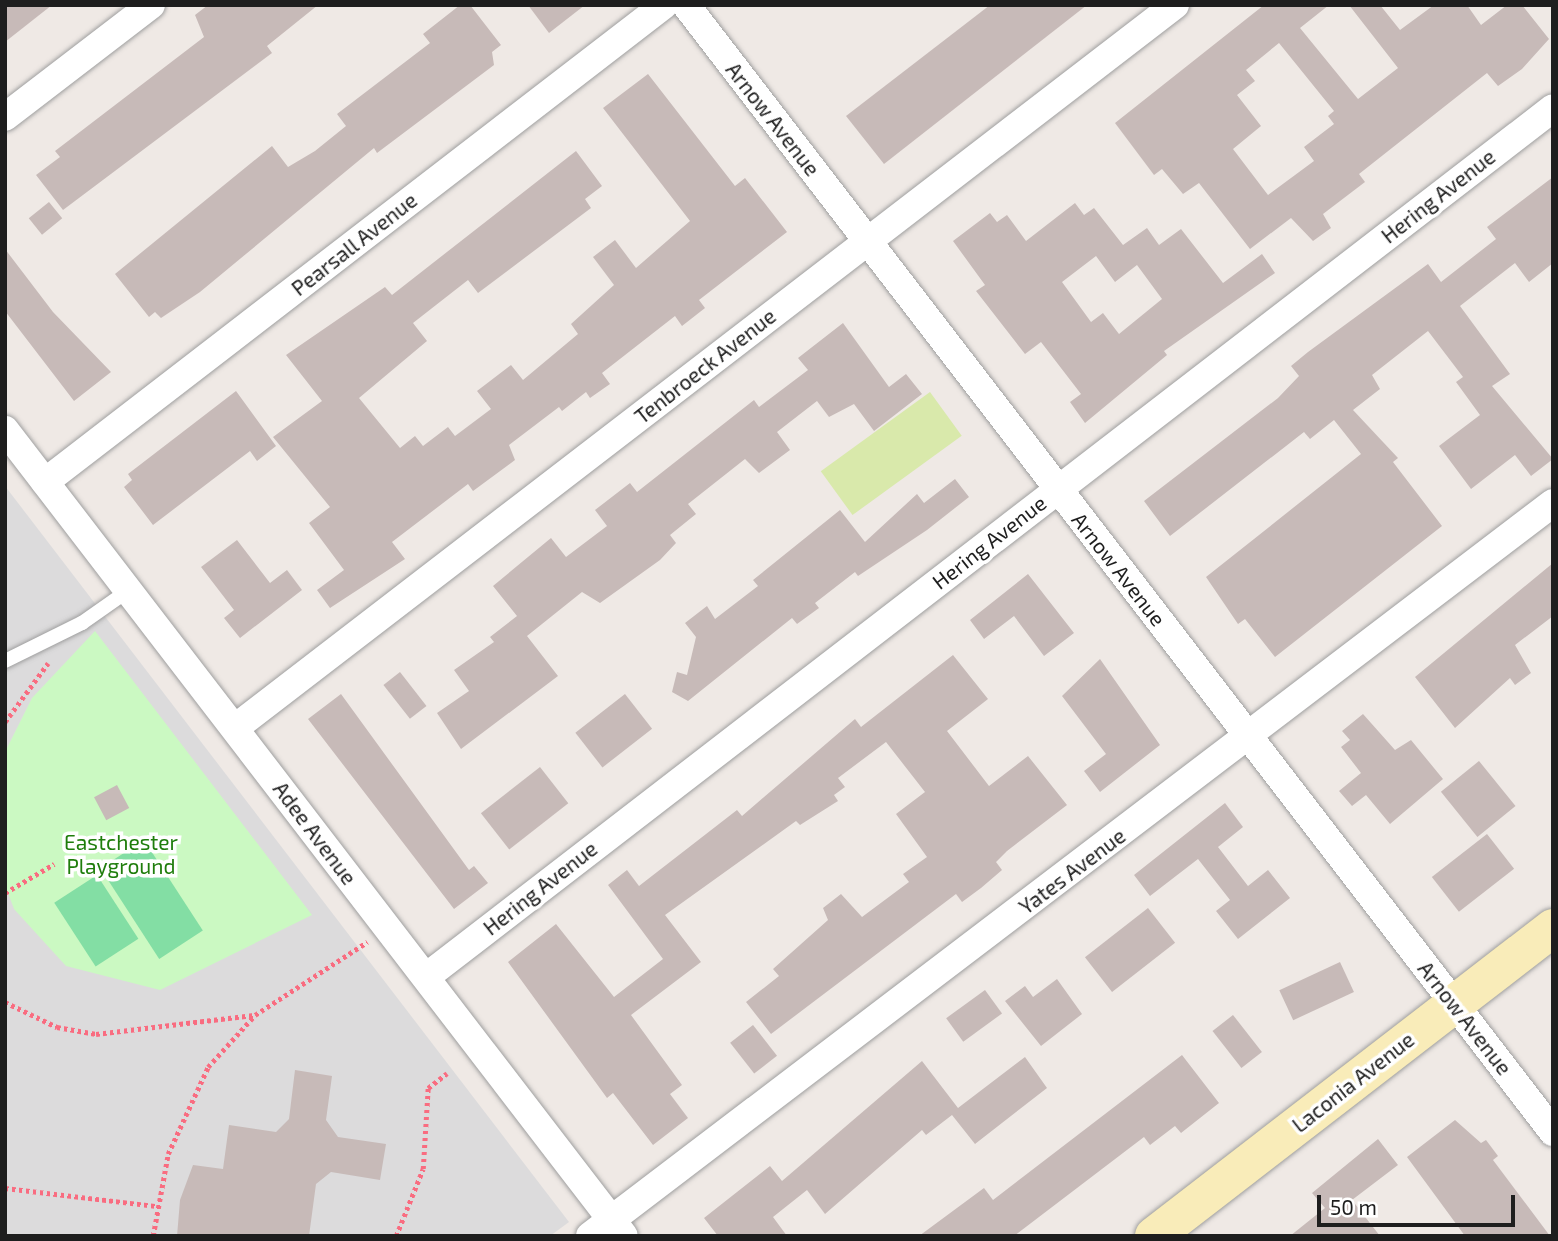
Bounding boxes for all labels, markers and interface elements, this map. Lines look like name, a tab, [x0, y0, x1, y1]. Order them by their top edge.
street label: Arnow Avenue	[721, 57, 825, 181]
street label: Hering Avenue	[1376, 144, 1500, 248]
street label: Pearsall Avenue	[286, 187, 422, 301]
street label: Tenbroeck Avenue	[629, 303, 781, 429]
street label: Hering Avenue	[927, 490, 1051, 594]
street label: Arnow Avenue	[1067, 507, 1171, 631]
street label: Adee Avenue	[268, 776, 362, 890]
street label: Yates Avenue	[1014, 823, 1130, 919]
park label: Eastchester Playground	[64, 829, 178, 879]
street label: Hering Avenue	[478, 836, 602, 940]
street label: Arnow Avenue	[1413, 956, 1517, 1080]
street label: Laconia Avenue	[1287, 1026, 1419, 1138]
scale bar	[1320, 1182, 1518, 1226]
text: 50 m	[1330, 1194, 1377, 1219]

